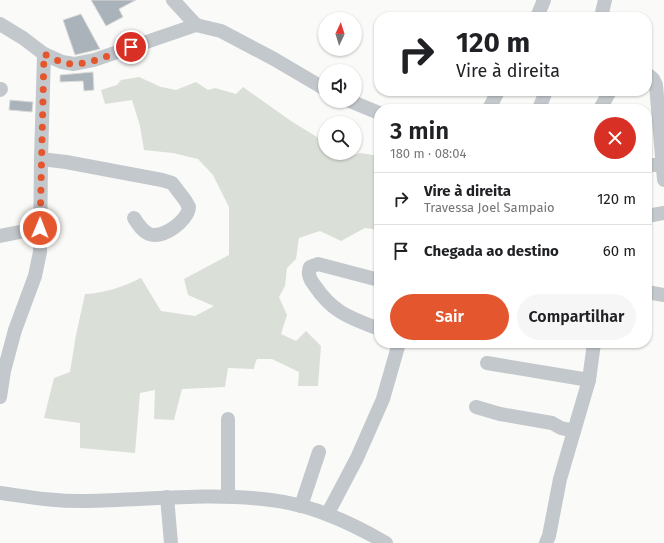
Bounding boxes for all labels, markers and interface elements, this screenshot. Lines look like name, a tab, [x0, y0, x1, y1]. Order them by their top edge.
north arrow	[318, 12, 362, 56]
map controls	[318, 12, 362, 160]
text: 120 m	[456, 26, 530, 59]
icon: right	[390, 28, 442, 80]
pin	[114, 30, 148, 64]
icon: arrive	[120, 36, 142, 58]
text: Vire à direita	[456, 60, 560, 82]
button: sound	[318, 64, 362, 108]
button: search	[318, 116, 362, 160]
text: 3 min	[390, 117, 449, 145]
button: close	[594, 117, 636, 159]
text: 180 m · 08:04	[390, 146, 466, 161]
text: Vire à direita	[424, 182, 511, 200]
icon: right	[390, 188, 412, 210]
text: 120 m	[597, 190, 636, 208]
text: Travessa Joel Sampaio	[424, 200, 555, 215]
position arrow	[19, 207, 61, 249]
icon: arrive	[390, 240, 412, 262]
text: Chegada ao destino	[424, 242, 559, 260]
text: 60 m	[603, 242, 636, 260]
button: Sair	[390, 294, 509, 340]
button: Compartilhar	[517, 294, 636, 340]

